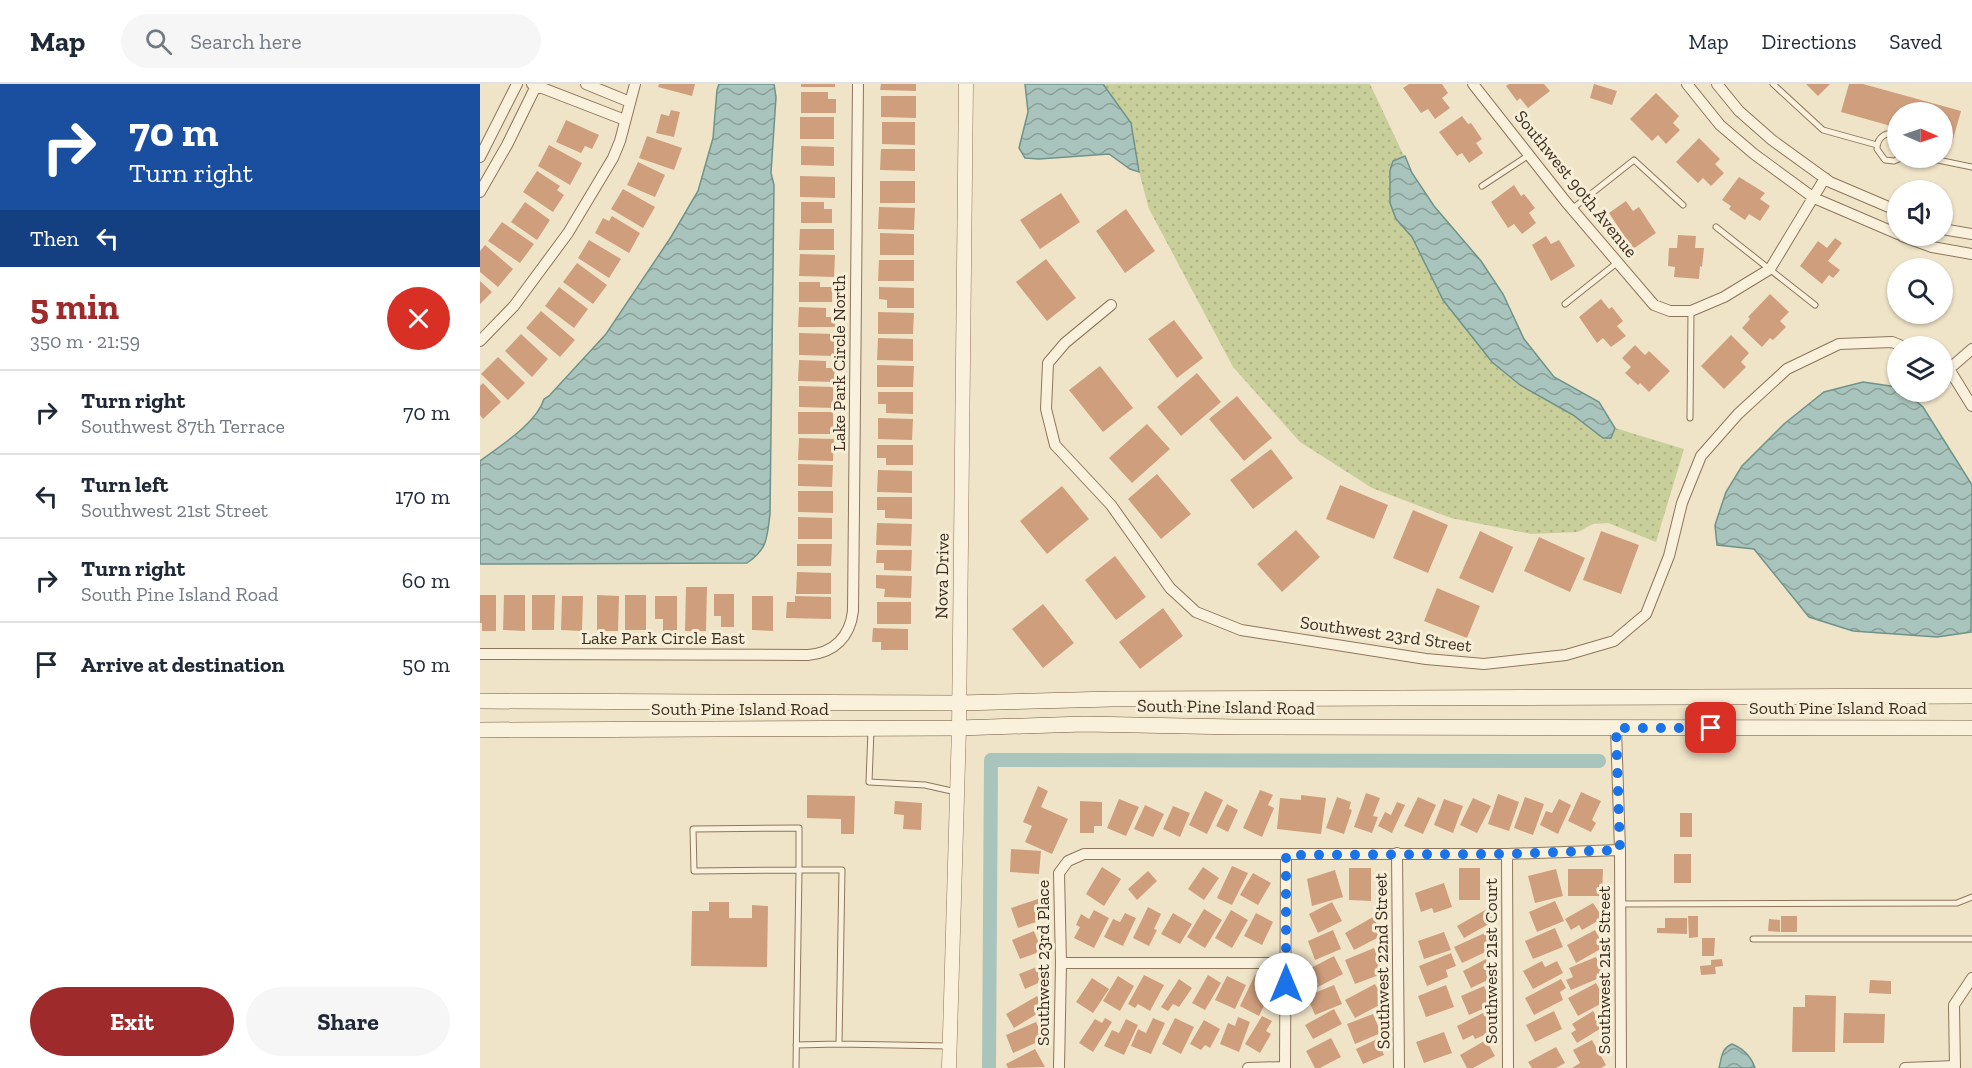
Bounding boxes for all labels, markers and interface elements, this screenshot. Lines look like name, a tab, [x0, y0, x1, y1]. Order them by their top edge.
search box	[121, 14, 541, 68]
text: Map	[30, 25, 85, 58]
icon: search	[142, 25, 175, 58]
text: Search here	[190, 28, 302, 55]
text: Map	[1689, 29, 1729, 54]
text: Directions	[1762, 29, 1856, 54]
text: Saved	[1889, 29, 1942, 54]
north arrow	[1887, 102, 1953, 168]
map controls	[1887, 102, 1953, 402]
text: 70 m	[129, 106, 219, 157]
street label: Southwest 90th Avenue	[1510, 106, 1642, 262]
icon: right	[30, 108, 108, 186]
text: Turn right	[129, 157, 253, 189]
button: sound	[1887, 180, 1953, 246]
icon: left	[91, 222, 124, 255]
text: Then	[30, 225, 79, 252]
button: search	[1887, 258, 1953, 324]
street label: Lake Park Circle North	[828, 275, 850, 451]
text: 5 min	[30, 285, 119, 328]
button: close	[387, 287, 450, 350]
text: 350 m · 21:59	[30, 329, 140, 353]
button: layers	[1887, 336, 1953, 402]
text: Turn right	[81, 387, 185, 414]
icon: right	[30, 396, 63, 429]
text: 70 m	[403, 399, 450, 426]
text: Southwest 87th Terrace	[81, 414, 285, 438]
text: Turn left	[81, 471, 168, 498]
icon: left	[30, 480, 63, 513]
text: 170 m	[395, 483, 450, 510]
text: Southwest 21st Street	[81, 498, 268, 522]
street label: Nova Drive	[930, 533, 954, 619]
text: Turn right	[81, 555, 185, 582]
icon: right	[30, 564, 63, 597]
text: 60 m	[402, 567, 450, 594]
text: South Pine Island Road	[81, 582, 279, 606]
street label: Southwest 23rd Street	[1299, 611, 1474, 657]
street label: Lake Park Circle East	[581, 627, 745, 649]
icon: arrive	[30, 648, 63, 681]
text: Arrive at destination	[81, 651, 284, 678]
text: 50 m	[402, 651, 450, 678]
street label: South Pine Island Road	[1137, 694, 1315, 720]
street label: South Pine Island Road	[1749, 697, 1927, 719]
street label: South Pine Island Road	[651, 698, 829, 720]
pin	[1685, 702, 1736, 753]
icon: arrive	[1694, 711, 1727, 744]
street label: Southwest 22nd Street	[1369, 872, 1395, 1049]
street label: Southwest 21st Court	[1480, 878, 1502, 1044]
street label: Southwest 23rd Place	[1032, 880, 1054, 1046]
street label: Southwest 21st Street	[1593, 886, 1615, 1054]
position arrow	[1254, 952, 1318, 1016]
button: Exit	[30, 987, 234, 1056]
button: Share	[246, 987, 450, 1056]

